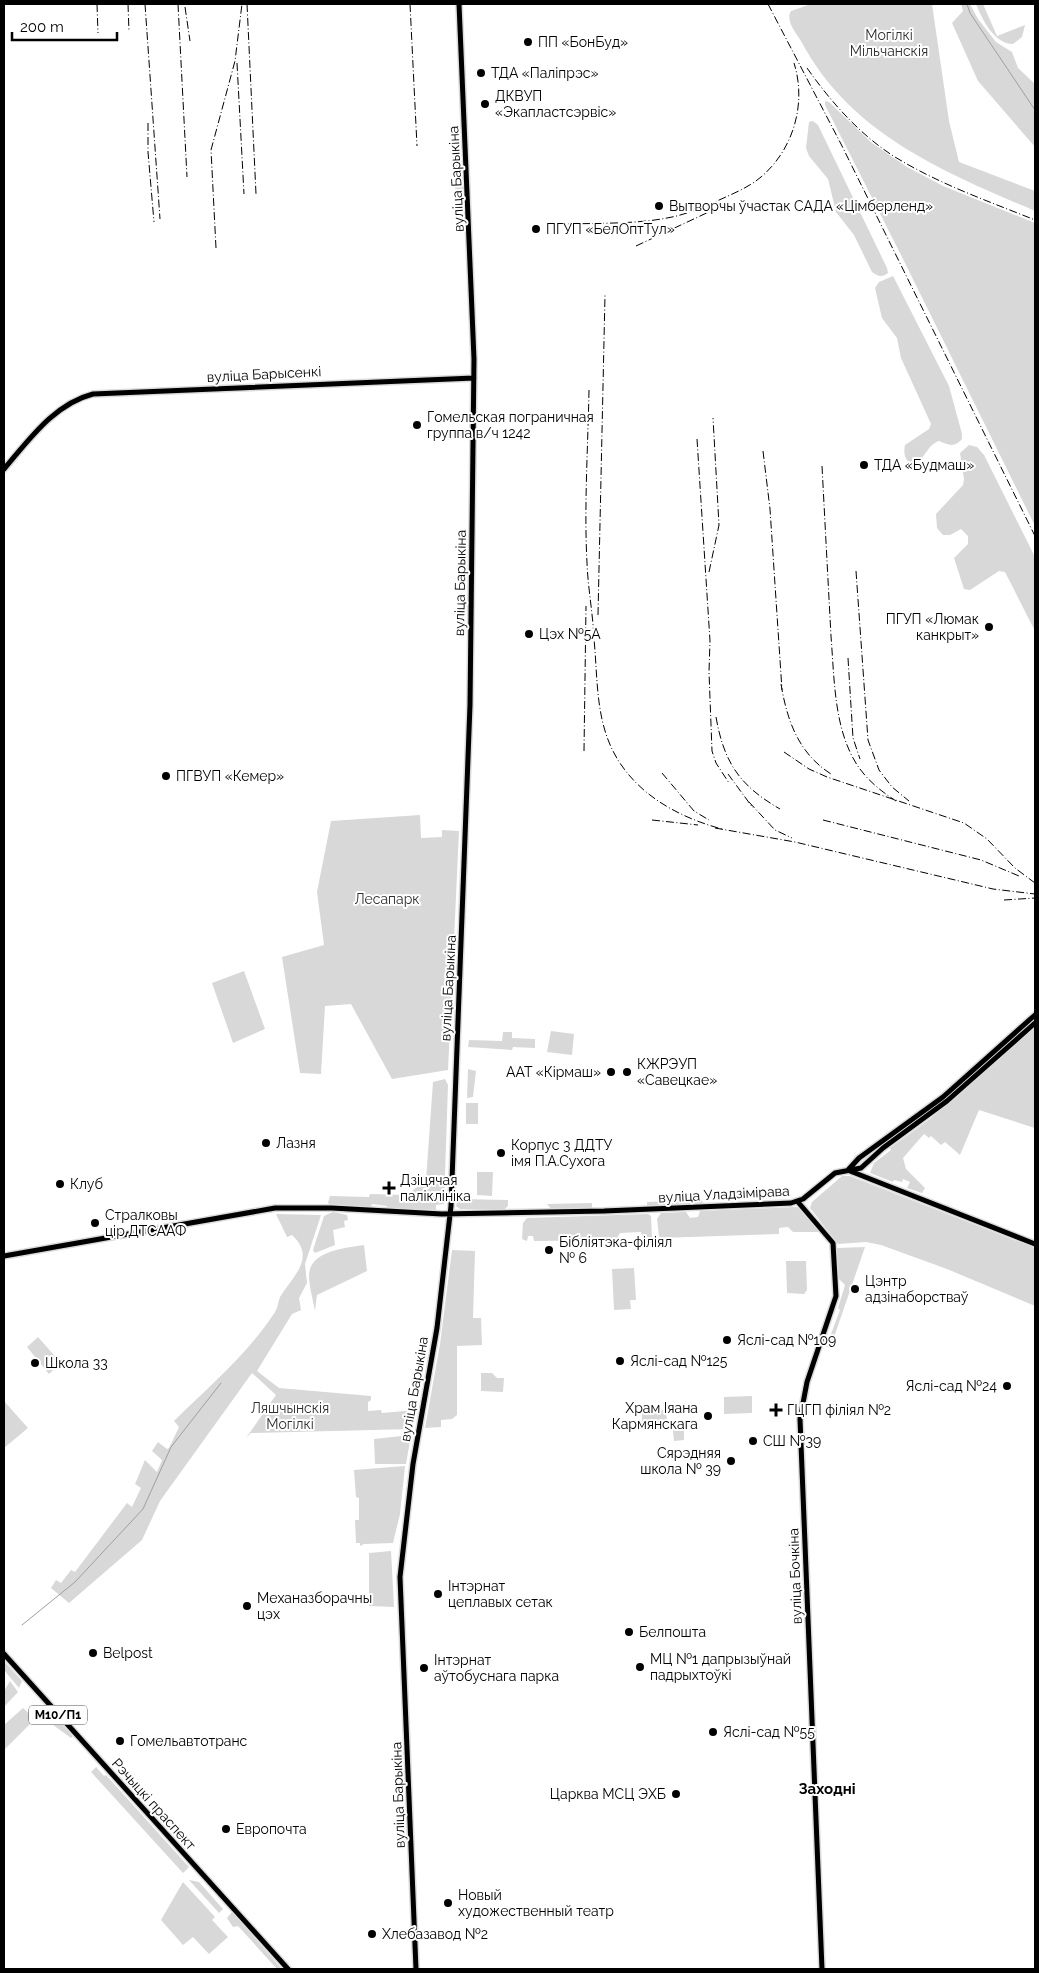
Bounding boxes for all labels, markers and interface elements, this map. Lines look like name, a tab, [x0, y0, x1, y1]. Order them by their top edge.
scale bar	[12, 10, 118, 42]
text: 200 m	[20, 18, 64, 36]
park label: Могілкі Мільчанскія	[850, 27, 928, 59]
place label: ПП «БонБуд»	[538, 34, 628, 50]
marker: ПП «БонБуд»	[522, 36, 534, 48]
place label: ТДА «Паліпрэс»	[491, 65, 598, 81]
marker: ТДА «Паліпрэс»	[475, 67, 487, 79]
place label: ДКВУП «Экапластсэрвіс»	[495, 88, 616, 120]
marker: ДКВУП «Экапластсэрвіс»	[479, 98, 491, 110]
street label: вуліца Барыкіна	[445, 125, 467, 233]
place label: Вытворчы ўчастак САДА «Цімберленд»	[669, 198, 933, 214]
marker: Вытворчы ўчастак САДА «Цімберленд»	[653, 200, 665, 212]
place label: ПГУП «БелОптТул»	[546, 221, 675, 237]
marker: ПГУП «БелОптТул»	[530, 223, 542, 235]
street label: вуліца Барысенкі	[206, 363, 322, 385]
place label: Гомельская пограничная группа в/ч 1242	[427, 409, 594, 441]
marker: Гомельская пограничная группа в/ч 1242	[411, 419, 423, 431]
place label: ТДА «Будмаш»	[874, 457, 974, 473]
marker: ТДА «Будмаш»	[858, 459, 870, 471]
street label: вуліца Барыкіна	[451, 530, 469, 636]
place label: ПГУП «Люмак канкрыт»	[886, 611, 979, 643]
marker: ПГУП «Люмак канкрыт»	[983, 621, 995, 633]
place label: Цэх №5А	[539, 626, 601, 642]
marker: Цэх №5А	[523, 628, 535, 640]
place label: ПГВУП «Кемер»	[176, 768, 284, 784]
marker: ПГВУП «Кемер»	[160, 770, 172, 782]
park label: Лесапарк	[354, 891, 420, 907]
street label: вуліца Барыкіна	[437, 934, 459, 1042]
place label: КЖРЭУП «Савецкае»	[637, 1056, 717, 1088]
place label: ААТ «Кірмаш»	[506, 1064, 601, 1080]
marker: ААТ «Кірмаш»	[605, 1066, 617, 1078]
marker: КЖРЭУП «Савецкае»	[621, 1066, 633, 1078]
place label: Лазня	[276, 1135, 316, 1151]
marker: Лазня	[260, 1137, 272, 1149]
place label: Корпус 3 ДДТУ імя П.А.Сухога	[511, 1137, 613, 1169]
marker: Корпус 3 ДДТУ імя П.А.Сухога	[495, 1147, 507, 1159]
place label: Дзіцячая паліклініка	[400, 1172, 471, 1204]
place label: Клуб	[70, 1176, 103, 1192]
marker: Клуб	[54, 1178, 66, 1190]
marker: Дзіцячая паліклініка	[382, 1181, 396, 1195]
street label: вуліца Уладзімірава	[658, 1183, 790, 1205]
place label: Стралковы цір ДТСААФ	[105, 1207, 186, 1239]
marker: Стралковы цір ДТСААФ	[89, 1217, 101, 1229]
place label: Бібліятэка-філіял № 6	[559, 1234, 672, 1266]
marker: Бібліятэка-філіял № 6	[543, 1244, 555, 1256]
place label: Цэнтр адзінаборстваў	[865, 1273, 969, 1305]
marker: Цэнтр адзінаборстваў	[849, 1283, 861, 1295]
place label: Яслі-сад №109	[737, 1332, 836, 1348]
marker: Яслі-сад №109	[721, 1334, 733, 1346]
street label: вуліца Барыкіна	[397, 1335, 431, 1443]
place label: Яслі-сад №125	[630, 1353, 728, 1369]
place label: Школа 33	[45, 1355, 108, 1371]
marker: Яслі-сад №125	[614, 1355, 626, 1367]
marker: Школа 33	[29, 1357, 41, 1369]
place label: Яслі-сад №24	[906, 1378, 997, 1394]
marker: Яслі-сад №24	[1001, 1380, 1013, 1392]
park label: Ляшчынскія Могілкі	[251, 1400, 329, 1432]
place label: Храм Іяана Кармянскага	[612, 1400, 698, 1432]
place label: ГЦГП філіял №2	[787, 1402, 891, 1418]
marker: ГЦГП філіял №2	[769, 1403, 783, 1417]
marker: Храм Іяана Кармянскага	[702, 1410, 714, 1422]
place label: СШ №39	[763, 1433, 821, 1449]
marker: СШ №39	[747, 1435, 759, 1447]
place label: Сярэдняя школа № 39	[640, 1445, 721, 1477]
marker: Сярэдняя школа № 39	[725, 1455, 737, 1467]
street label: вуліца Бочкіна	[785, 1528, 805, 1624]
place label: Інтэрнат цеплавых сетак	[448, 1578, 553, 1610]
marker: Інтэрнат цеплавых сетак	[432, 1588, 444, 1600]
place label: Механазборачны цэх	[257, 1590, 372, 1622]
marker: Механазборачны цэх	[241, 1600, 253, 1612]
place label: Белпошта	[639, 1624, 706, 1640]
marker: Белпошта	[623, 1626, 635, 1638]
place label: Belpost	[103, 1645, 153, 1661]
marker: Belpost	[87, 1647, 99, 1659]
place label: МЦ №1 дапрызыўнай падрыхтоўкі	[650, 1651, 791, 1683]
place label: Інтэрнат аўтобуснага парка	[434, 1652, 559, 1684]
marker: МЦ №1 дапрызыўнай падрыхтоўкі	[634, 1661, 646, 1673]
marker: Інтэрнат аўтобуснага парка	[418, 1662, 430, 1674]
road number: М10/П1	[29, 1706, 87, 1724]
place label: Яслі-сад №55	[723, 1724, 815, 1740]
marker: Яслі-сад №55	[707, 1726, 719, 1738]
place label: Гомельавтотранс	[130, 1733, 248, 1749]
marker: Гомельавтотранс	[114, 1735, 126, 1747]
street label: вуліца Барыкіна	[388, 1742, 408, 1848]
street label: Рэчыцкі праспект	[109, 1755, 199, 1853]
district label: Заходні	[798, 1780, 856, 1798]
place label: Царква МСЦ ЭХБ	[550, 1786, 666, 1802]
marker: Царква МСЦ ЭХБ	[670, 1788, 682, 1800]
place label: Европочта	[236, 1821, 307, 1837]
marker: Европочта	[220, 1823, 232, 1835]
place label: Новый художественный театр	[458, 1887, 614, 1919]
marker: Новый художественный театр	[442, 1897, 454, 1909]
place label: Хлебазавод №2	[382, 1926, 488, 1942]
marker: Хлебазавод №2	[366, 1928, 378, 1940]

